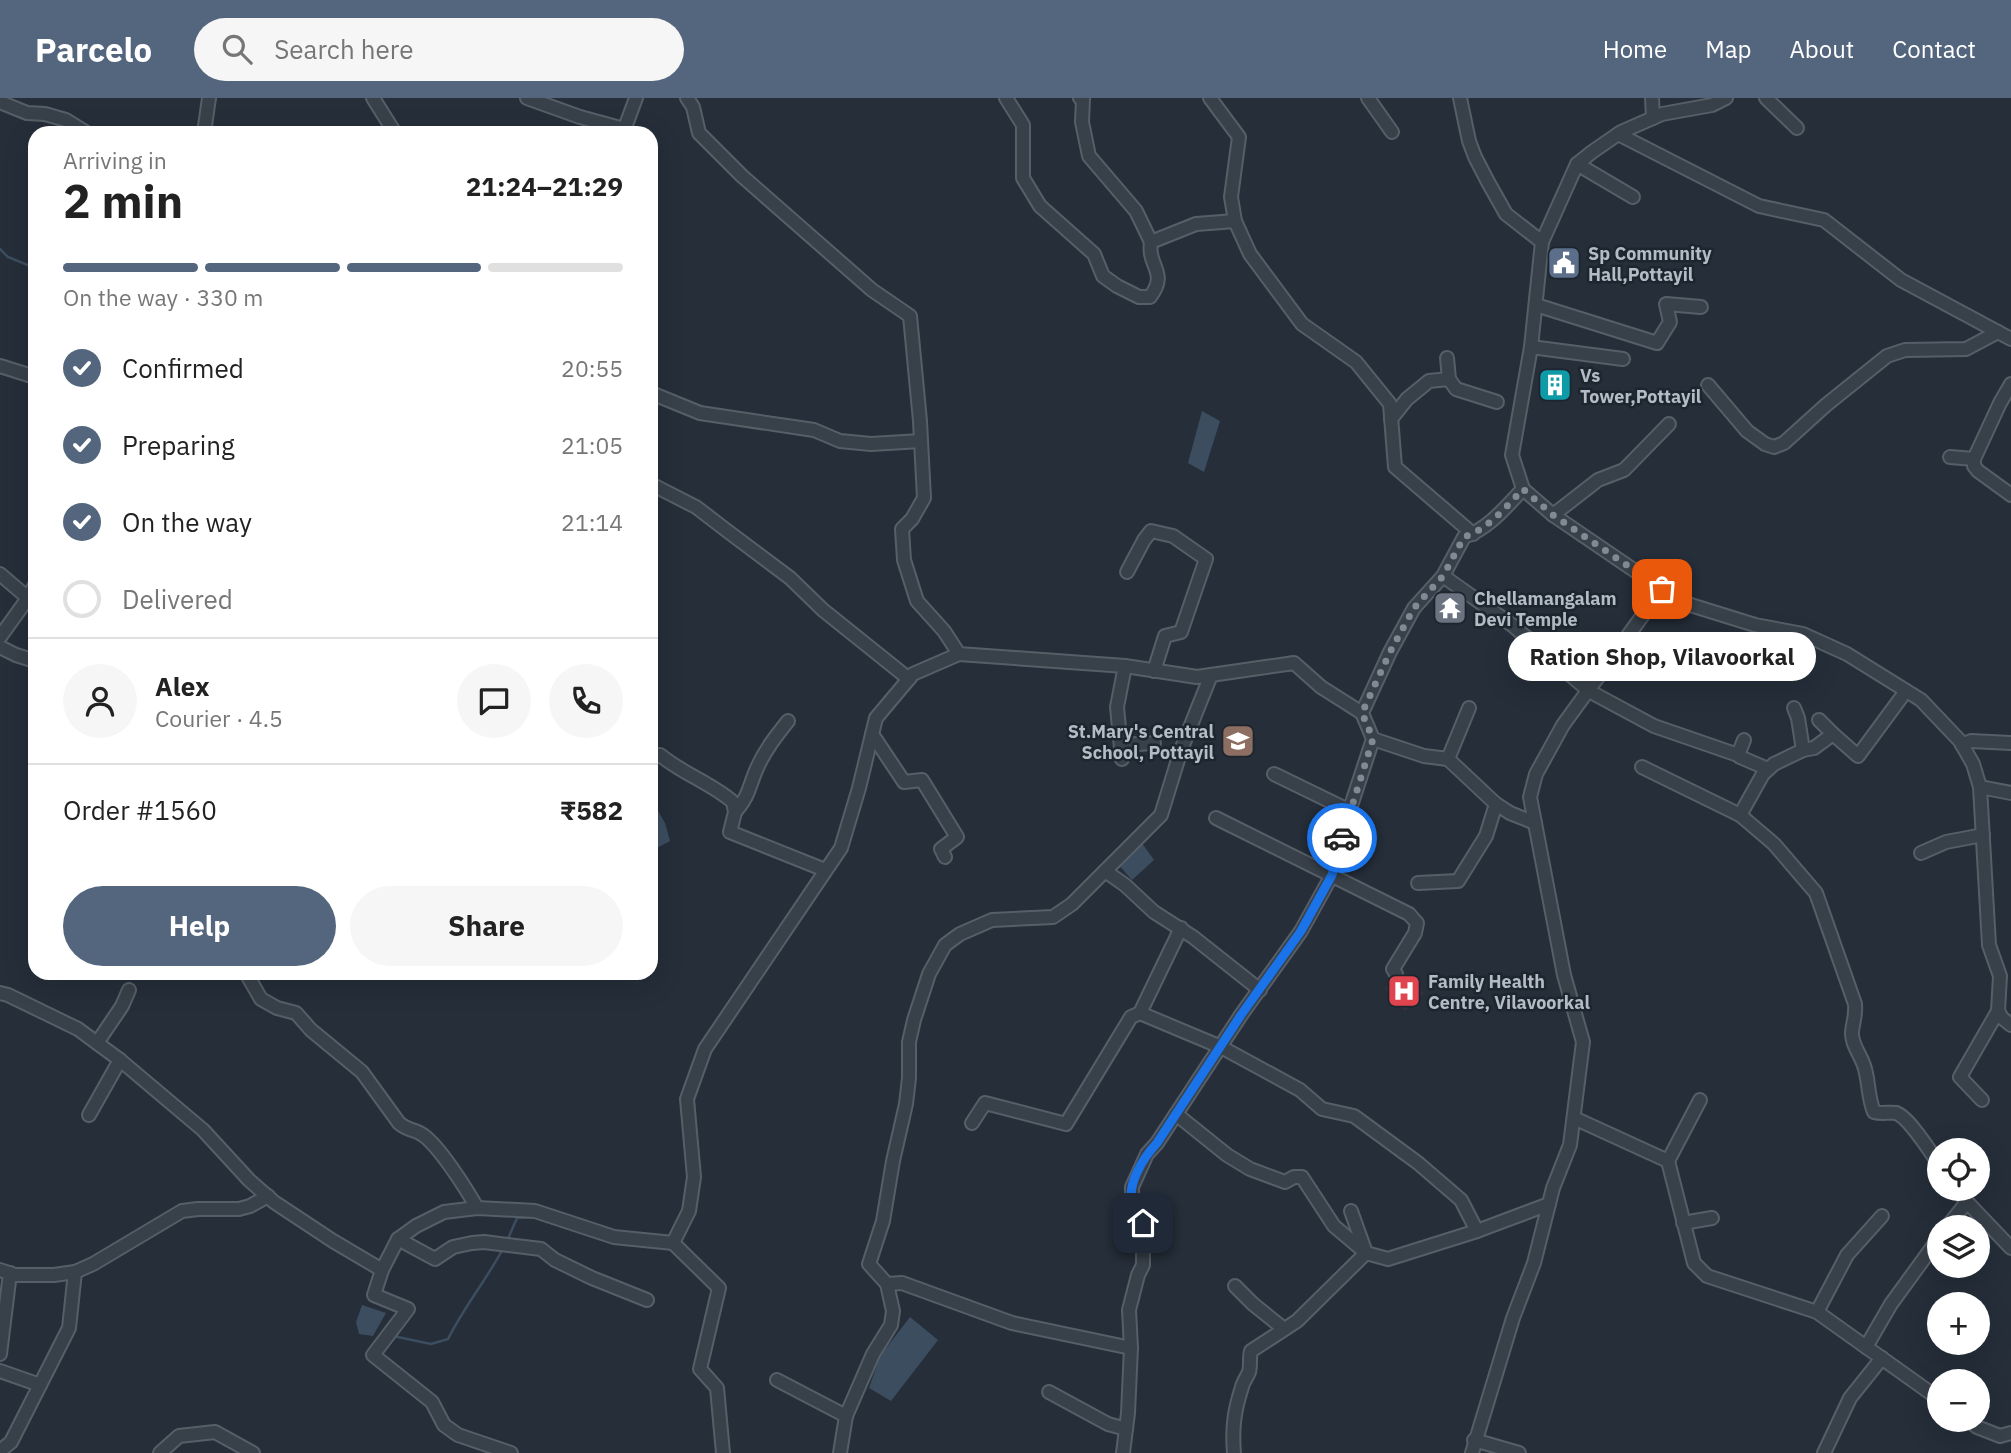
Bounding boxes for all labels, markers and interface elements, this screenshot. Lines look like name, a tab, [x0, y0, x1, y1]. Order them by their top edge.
search box	[194, 18, 684, 81]
text: Parcelo	[35, 28, 152, 71]
icon: search	[218, 30, 256, 68]
text: Search here	[274, 32, 414, 66]
text: Home	[1603, 33, 1667, 65]
text: Map	[1705, 33, 1751, 65]
text: About	[1789, 33, 1854, 65]
text: Contact	[1892, 33, 1976, 65]
text: Arriving in	[63, 145, 167, 175]
text: 21:24–21:29	[466, 169, 623, 203]
text: 2 min	[63, 171, 183, 231]
place label: Sp Community Hall,Pottayil	[1588, 242, 1712, 286]
public building icon: Sp Community Hall,Pottayil	[1545, 244, 1583, 282]
text: On the way · 330 m	[63, 282, 263, 312]
icon: check	[63, 349, 101, 387]
text: Confirmed	[122, 351, 244, 385]
text: 20:55	[561, 353, 623, 383]
place label: Vs Tower,Pottayil	[1580, 364, 1702, 408]
building icon: Vs Tower,Pottayil	[1536, 366, 1574, 404]
icon: check	[63, 426, 101, 464]
text: Preparing	[122, 428, 235, 462]
text: 21:05	[561, 430, 623, 460]
icon: check	[63, 503, 101, 541]
text: On the way	[122, 505, 252, 539]
text: 21:14	[561, 507, 623, 537]
pin	[1632, 559, 1692, 619]
icon: bag	[1643, 570, 1681, 608]
text: Delivered	[122, 582, 233, 616]
place label: Chellamangalam Devi Temple	[1474, 587, 1617, 631]
temple icon: Chellamangalam Devi Temple	[1431, 589, 1469, 627]
callout: Ration Shop, Vilavoorkal	[1508, 631, 1816, 680]
text: Ration Shop, Vilavoorkal	[1529, 641, 1795, 671]
button: person	[63, 664, 137, 738]
button: chat	[457, 664, 531, 738]
button: phone	[549, 664, 623, 738]
text: Alex	[155, 669, 209, 703]
text: Courier · 4.5	[155, 703, 283, 733]
place label: St.Mary's Central School, Pottayil	[1068, 720, 1215, 764]
school or university icon: St.Mary's Central School, Pottayil	[1219, 722, 1257, 760]
text: Order #1560	[63, 793, 217, 827]
text: ₹582	[560, 793, 623, 827]
courier	[1307, 803, 1377, 873]
icon: car	[1323, 819, 1361, 857]
button: Help	[63, 886, 336, 966]
button: Share	[350, 886, 623, 966]
place label: Family Health Centre, Vilavoorkal	[1428, 970, 1590, 1014]
hospital icon: Family Health Centre, Vilavoorkal	[1385, 972, 1423, 1010]
map controls	[1927, 1138, 1990, 1432]
button: locate	[1927, 1138, 1990, 1201]
pin	[1113, 1193, 1173, 1253]
icon: home	[1124, 1204, 1162, 1242]
button: layers	[1927, 1215, 1990, 1278]
button: +	[1927, 1292, 1990, 1355]
button: −	[1927, 1369, 1990, 1432]

